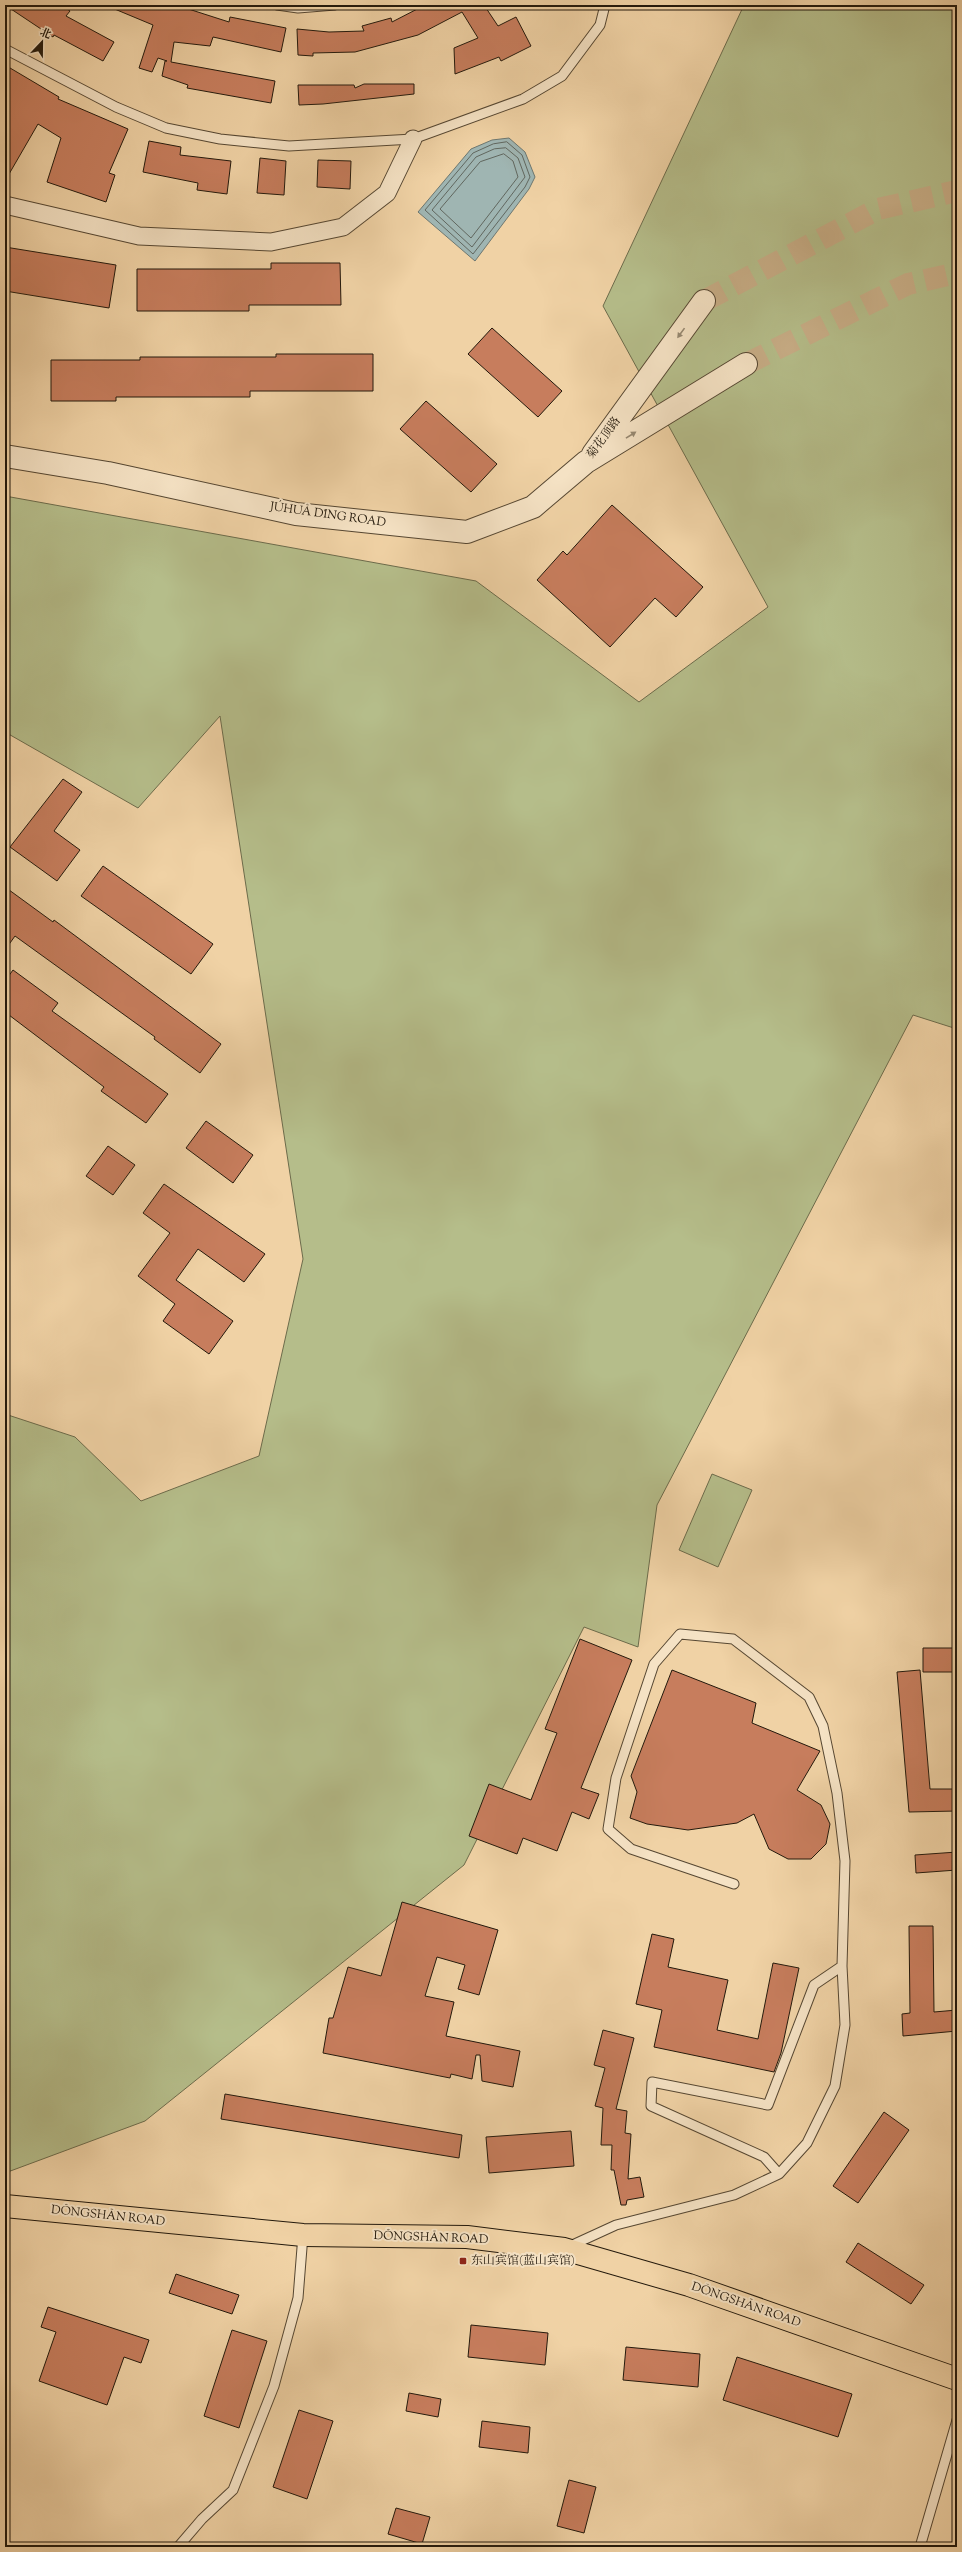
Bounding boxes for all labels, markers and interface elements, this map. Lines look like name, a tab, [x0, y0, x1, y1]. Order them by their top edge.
north arrow	[22, 22, 62, 62]
text: 北	[37, 24, 53, 43]
one-way arrow	[677, 327, 685, 338]
street label: 菊花顶路	[583, 413, 625, 463]
one-way arrow	[625, 431, 637, 438]
street label: JÚHUĀ DǏNG ROAD	[268, 498, 387, 532]
street label: DŌNGSHĀN ROAD	[50, 2201, 166, 2231]
street label: DŌNGSHĀN ROAD	[373, 2227, 489, 2249]
place label: 东山宾馆(蓝山宾馆)	[471, 2252, 575, 2270]
marker: 东山宾馆(蓝山宾馆)	[458, 2256, 468, 2266]
street label: DŌNGSHĀN ROAD	[689, 2278, 803, 2332]

